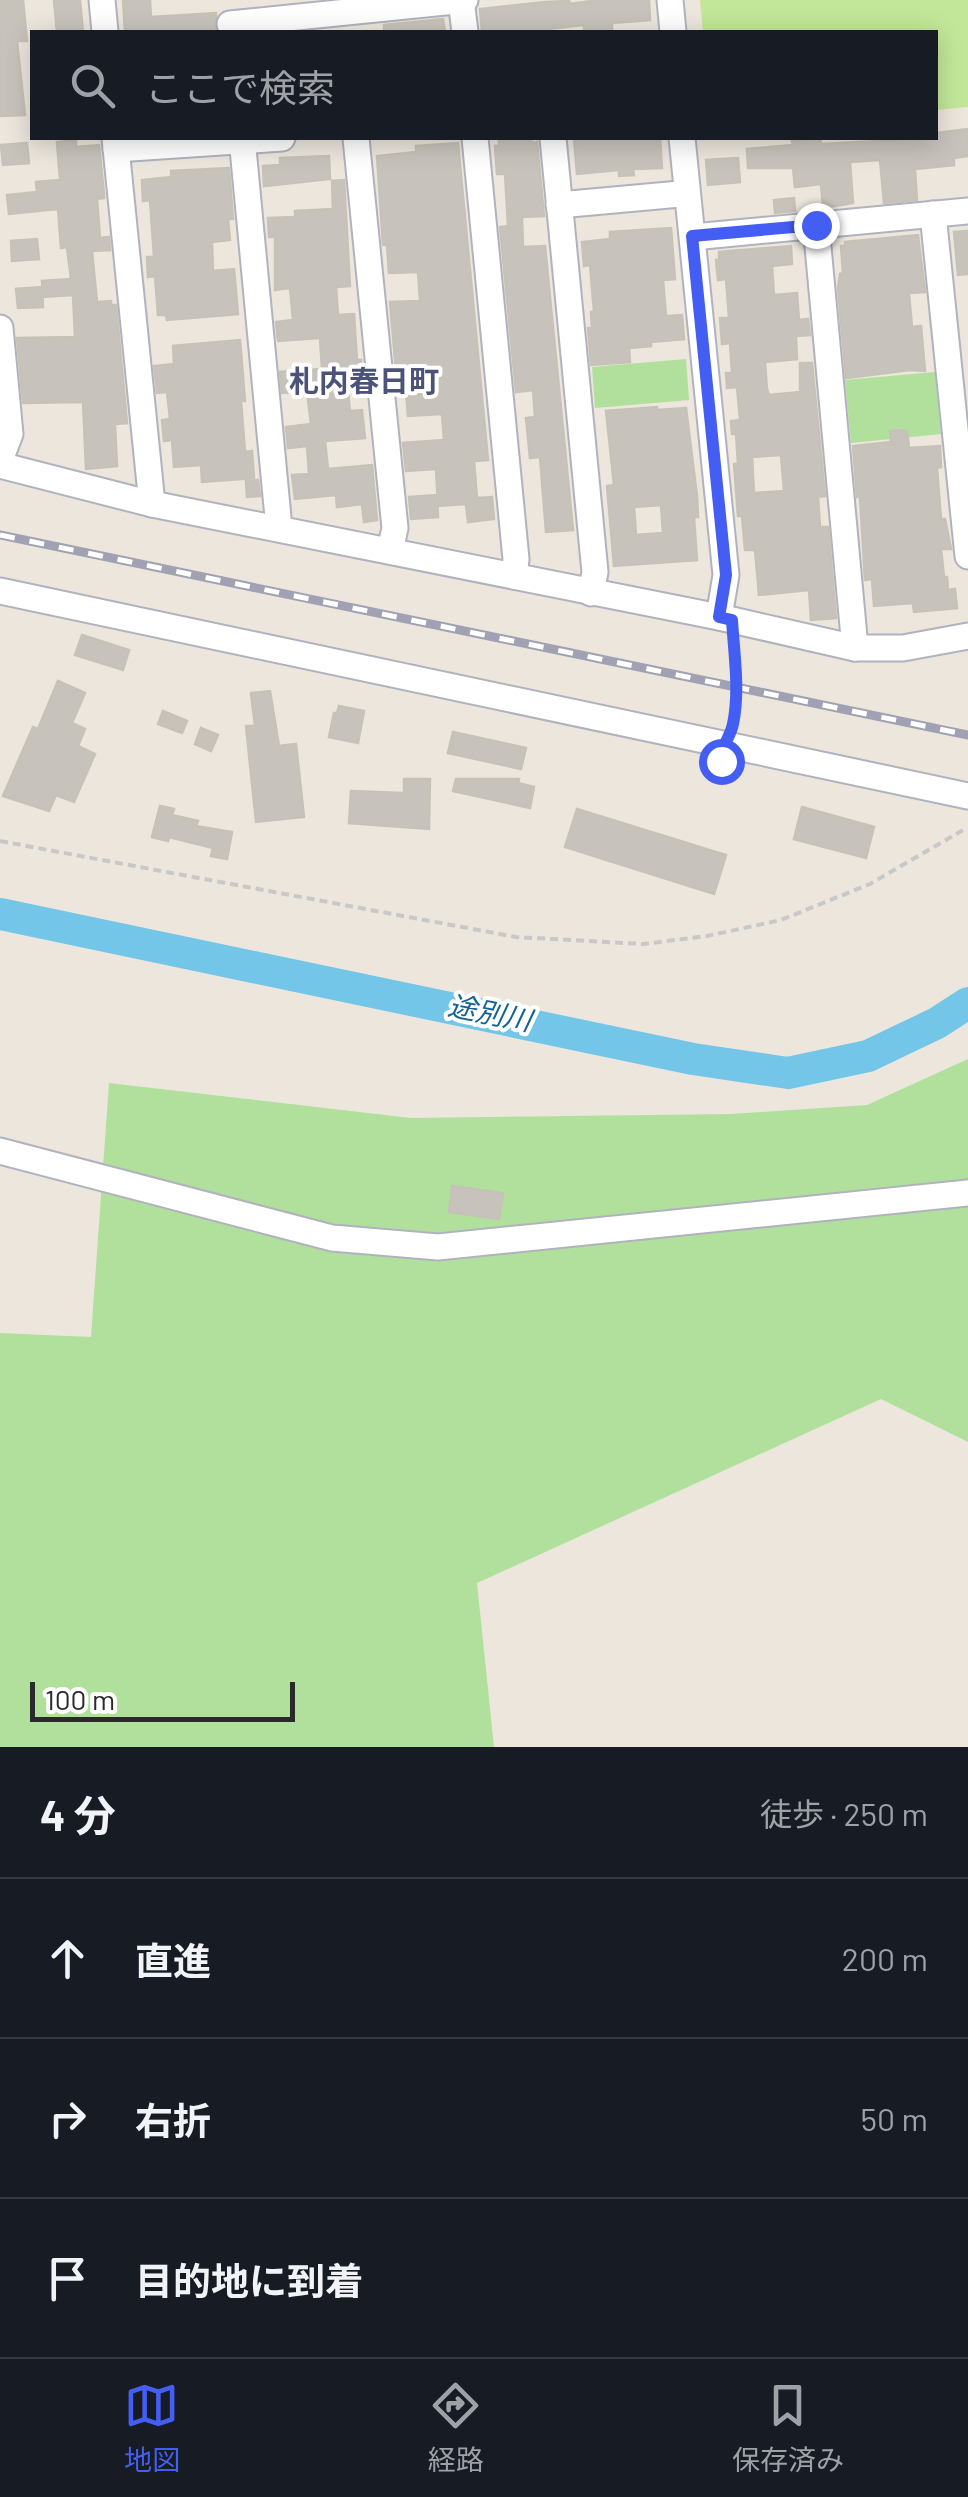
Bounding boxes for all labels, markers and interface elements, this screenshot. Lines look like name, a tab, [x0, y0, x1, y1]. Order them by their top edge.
search box	[30, 30, 938, 140]
icon: search	[65, 58, 120, 113]
text: ここで検索	[145, 64, 335, 110]
route end	[794, 203, 840, 249]
district label: 札内春日町	[289, 362, 439, 398]
route start	[699, 739, 745, 785]
water label: 途別川	[446, 987, 538, 1037]
scale bar	[30, 1677, 295, 1722]
text: 100 m	[45, 1682, 115, 1716]
text: 4 分	[40, 1789, 116, 1839]
text: 徒歩 · 250 m	[760, 1794, 928, 1832]
icon: ahead	[40, 1931, 95, 1986]
text: 直進	[135, 1937, 211, 1983]
text: 200 m	[842, 1939, 928, 1977]
icon: right	[40, 2091, 95, 2146]
text: 右折	[135, 2097, 211, 2143]
text: 50 m	[861, 2099, 928, 2137]
icon: arrive	[40, 2251, 95, 2306]
text: 目的地に到着	[135, 2257, 363, 2303]
tab: 地図	[124, 2378, 180, 2478]
tab: 経路	[428, 2378, 484, 2478]
tab: 保存済み	[732, 2378, 844, 2478]

